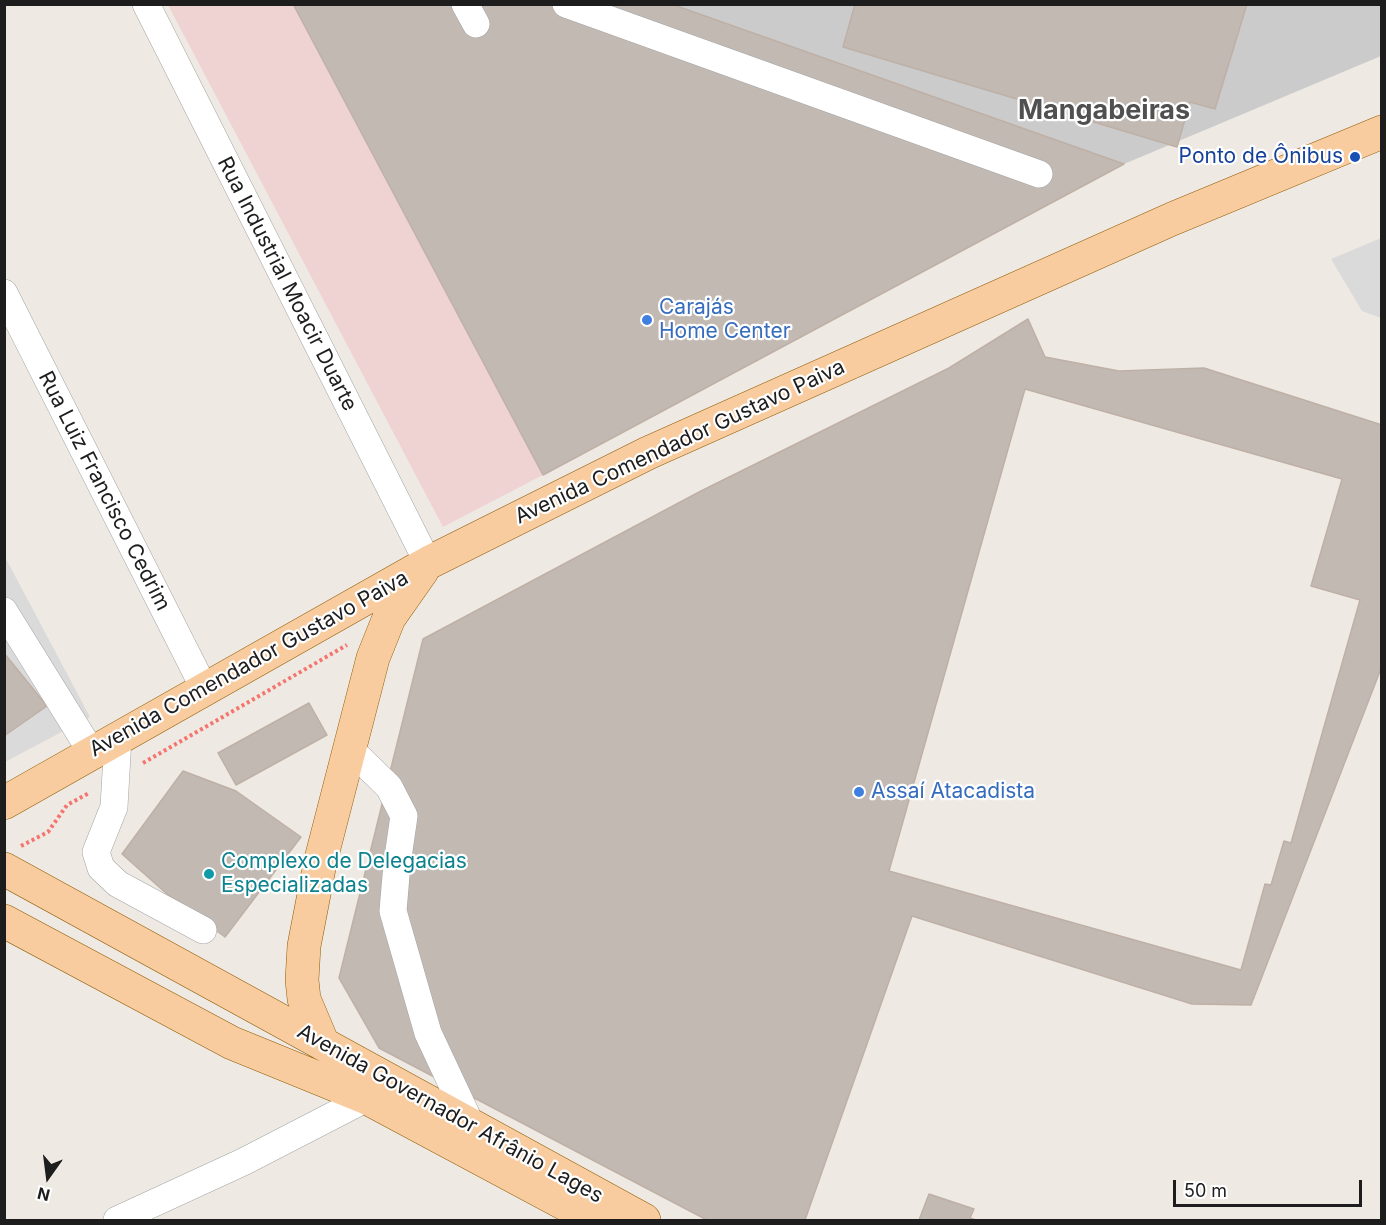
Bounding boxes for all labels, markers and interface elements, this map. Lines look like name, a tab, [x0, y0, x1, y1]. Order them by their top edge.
district label: Mangabeiras	[1018, 95, 1190, 127]
place label: Ponto de Ônibus	[1179, 144, 1343, 170]
marker: Ponto de Ônibus	[1348, 150, 1362, 164]
street label: Rua Industrial Moacir Duarte	[212, 153, 362, 415]
place label: Carajás Home Center	[659, 295, 791, 345]
marker: Carajás Home Center	[640, 313, 654, 327]
street label: Avenida Comendador Gustavo Paiva	[511, 354, 849, 530]
street label: Rua Luiz Francisco Cedrim	[33, 367, 175, 615]
street label: Avenida Comendador Gustavo Paiva	[85, 565, 413, 763]
place label: Assaí Atacadista	[871, 779, 1035, 805]
marker: Assaí Atacadista	[852, 785, 866, 799]
place label: Complexo de Delegacias Especializadas	[221, 849, 467, 899]
marker: Complexo de Delegacias Especializadas	[202, 867, 216, 881]
street label: Avenida Governador Afrânio Lages	[293, 1019, 607, 1209]
north arrow	[18, 1147, 78, 1207]
scale bar	[1176, 1168, 1365, 1206]
text: 50 m	[1184, 1180, 1227, 1201]
text: N	[35, 1183, 52, 1206]

